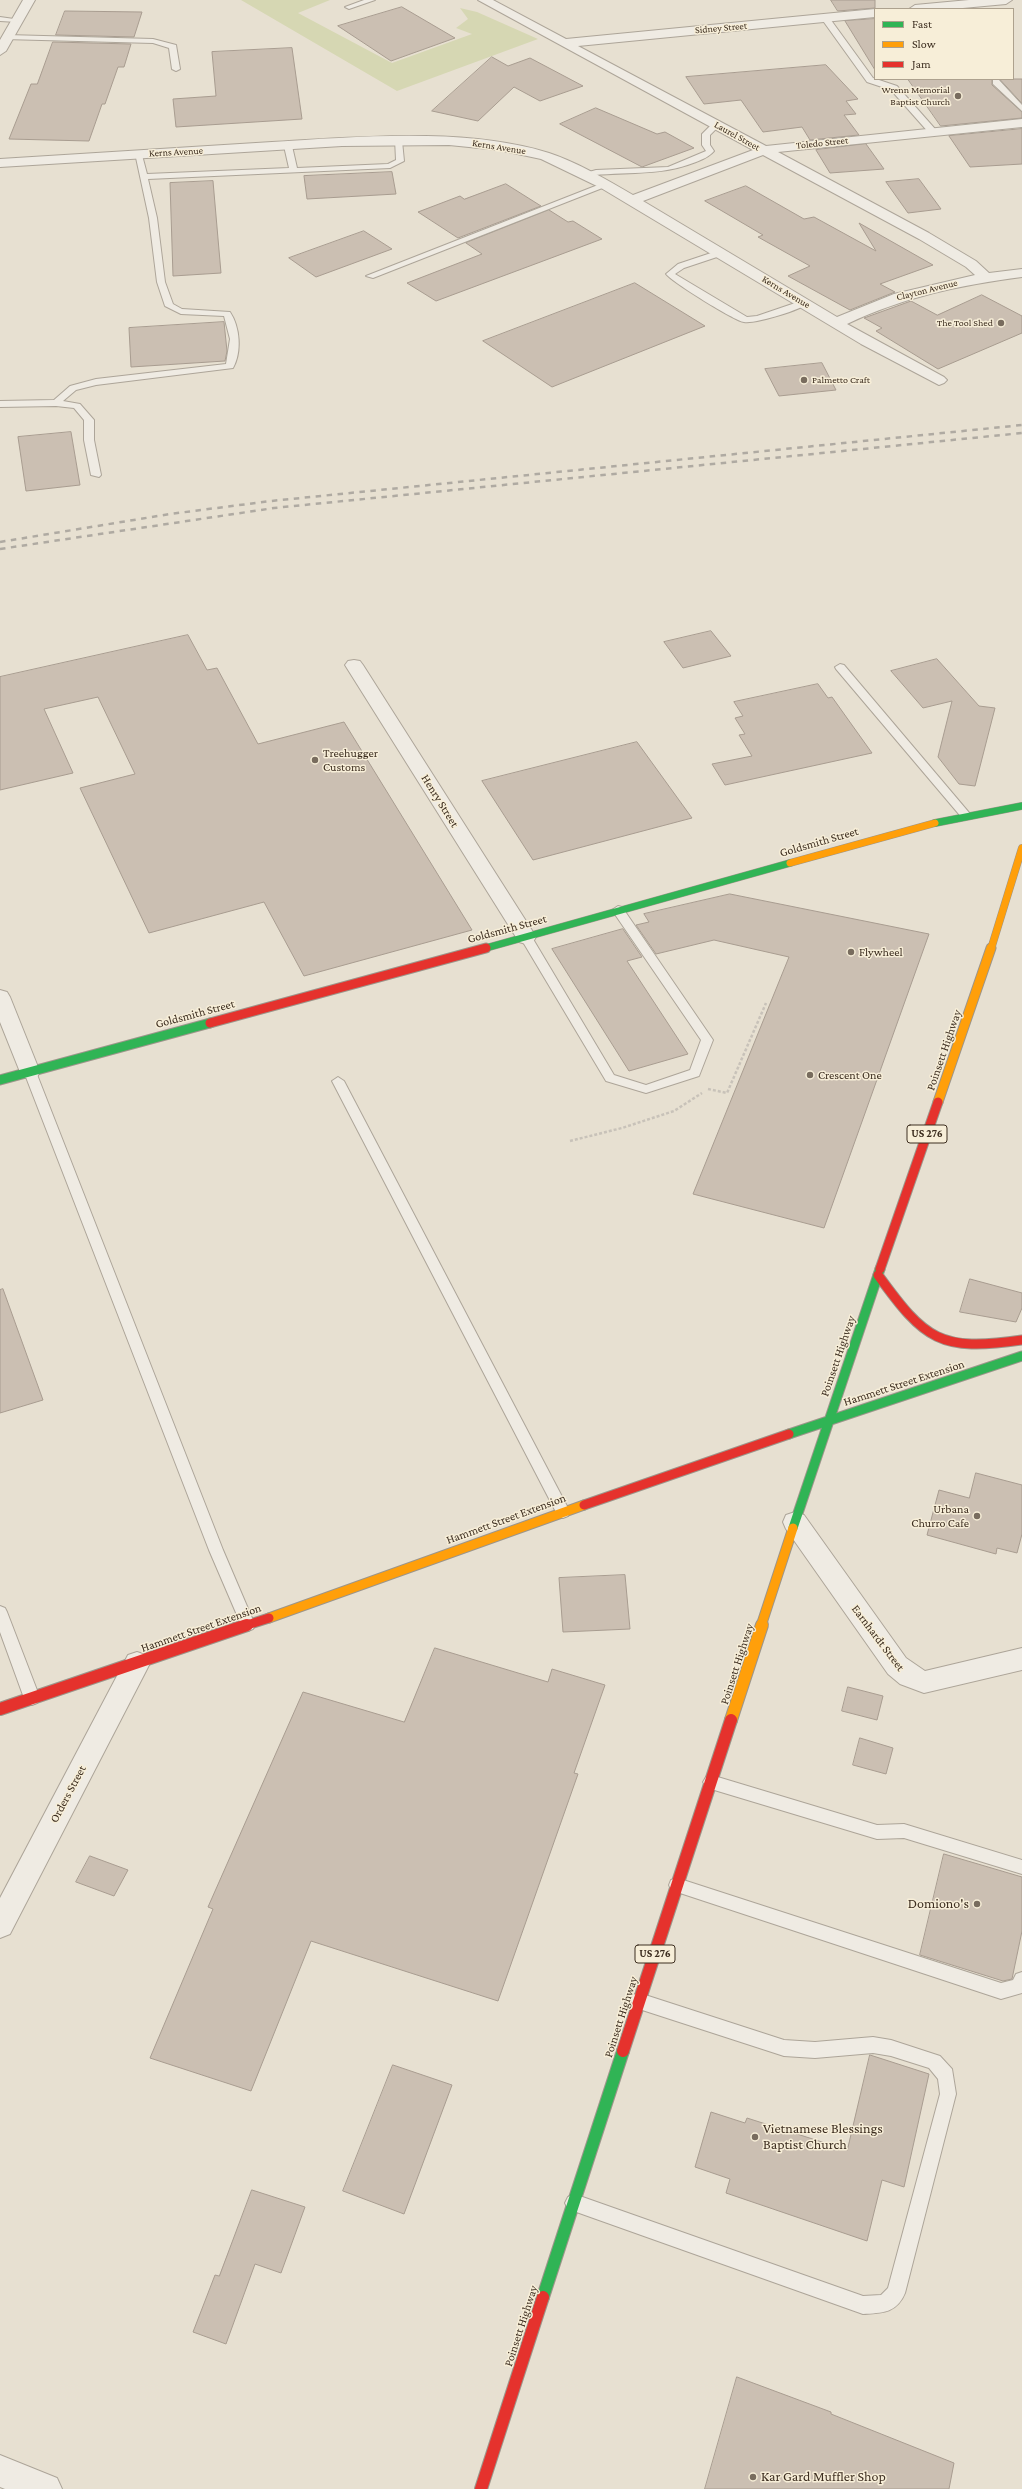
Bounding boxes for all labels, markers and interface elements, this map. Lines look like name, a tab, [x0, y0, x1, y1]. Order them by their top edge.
legend	[874, 8, 1014, 80]
text: Fast	[912, 17, 932, 31]
street label: Sidney Street	[694, 20, 748, 36]
text: Slow	[912, 37, 936, 51]
text: Jam	[912, 57, 931, 71]
place label: Wrenn Memorial Baptist Church	[882, 84, 950, 108]
marker: Wrenn Memorial Baptist Church	[953, 91, 963, 101]
street label: Laurel Street	[712, 118, 762, 154]
street label: Toledo Street	[795, 134, 849, 152]
street label: Kerns Avenue	[471, 137, 527, 157]
street label: Kerns Avenue	[149, 145, 203, 159]
street label: Kerns Avenue	[760, 273, 812, 311]
street label: Clayton Avenue	[895, 277, 959, 303]
place label: The Tool Shed	[937, 317, 993, 329]
marker: The Tool Shed	[996, 318, 1006, 328]
place label: Palmetto Craft	[812, 374, 870, 386]
marker: Palmetto Craft	[799, 375, 809, 385]
place label: Treehugger Customs	[323, 746, 378, 774]
marker: Treehugger Customs	[310, 755, 320, 765]
street label: Henry Street	[418, 772, 462, 830]
street label: Goldsmith Street	[778, 824, 860, 860]
street label: Goldsmith Street	[466, 912, 548, 946]
place label: Flywheel	[859, 945, 903, 959]
marker: Flywheel	[846, 947, 856, 957]
street label: Goldsmith Street	[154, 997, 236, 1031]
street label: Poinsett Highway	[923, 1008, 965, 1092]
place label: Crescent One	[818, 1068, 882, 1082]
marker: Crescent One	[805, 1070, 815, 1080]
road number: US 276	[907, 1125, 947, 1143]
street label: Poinsett Highway	[817, 1314, 859, 1398]
street label: Hammett Street Extension	[842, 1357, 966, 1409]
street label: Hammett Street Extension	[444, 1491, 568, 1547]
place label: Urbana Churro Cafe	[911, 1502, 969, 1530]
marker: Urbana Churro Cafe	[972, 1511, 982, 1521]
street label: Hammett Street Extension	[139, 1601, 263, 1655]
street label: Earnhardt Street	[848, 1602, 908, 1674]
street label: Poinsett Highway	[717, 1622, 757, 1706]
street label: Orders Street	[47, 1763, 89, 1825]
place label: Domiono's	[908, 1896, 969, 1912]
marker: Domiono's	[972, 1899, 982, 1909]
road number: US 276	[635, 1945, 675, 1963]
street label: Poinsett Highway	[601, 1975, 641, 2059]
place label: Vietnamese Blessings Baptist Church	[763, 2121, 883, 2154]
marker: Vietnamese Blessings Baptist Church	[750, 2132, 760, 2142]
street label: Poinsett Highway	[501, 2284, 541, 2368]
place label: Kar Gard Muffler Shop	[761, 2469, 886, 2485]
marker: Kar Gard Muffler Shop	[748, 2472, 758, 2482]

